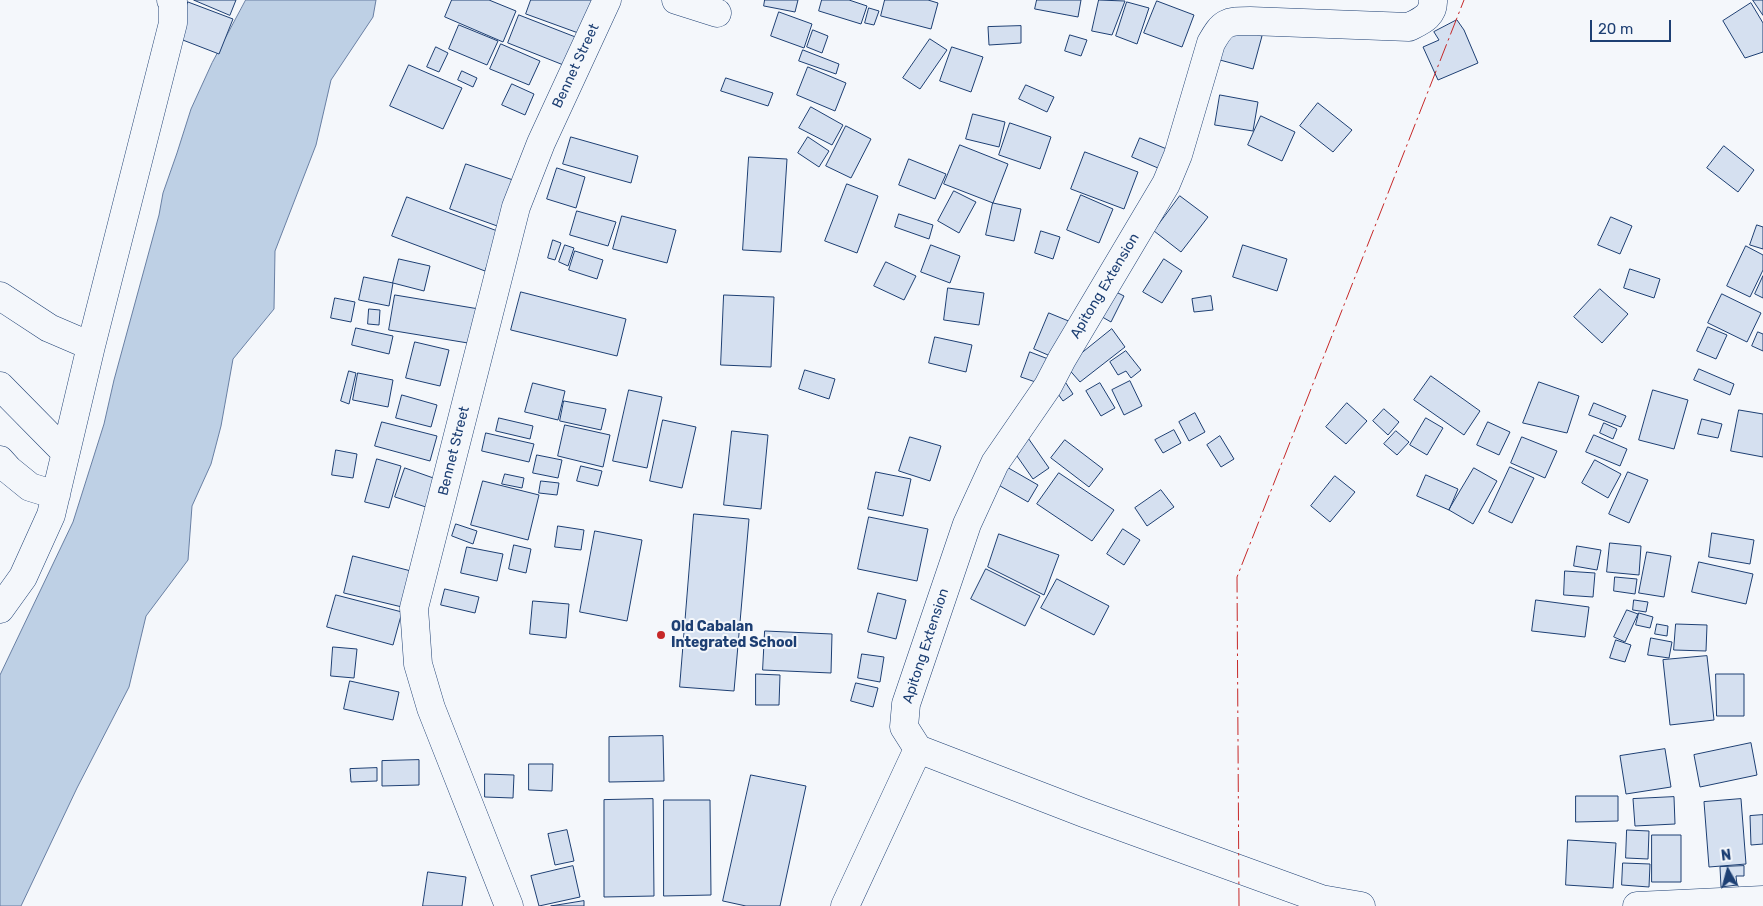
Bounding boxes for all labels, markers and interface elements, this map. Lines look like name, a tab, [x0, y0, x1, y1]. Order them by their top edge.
scale bar	[1593, 10, 1674, 42]
text: 20 m	[1598, 20, 1633, 38]
street label: Bennet Street	[549, 21, 603, 111]
street label: Apitong Extension	[1067, 230, 1143, 342]
street label: Bennet Street	[435, 405, 473, 497]
street label: Apitong Extension	[900, 586, 952, 706]
place label: Old Cabalan Integrated School	[671, 619, 797, 652]
marker: Old Cabalan Integrated School	[655, 629, 667, 641]
north arrow	[1703, 846, 1753, 896]
text: N	[1720, 847, 1732, 865]

